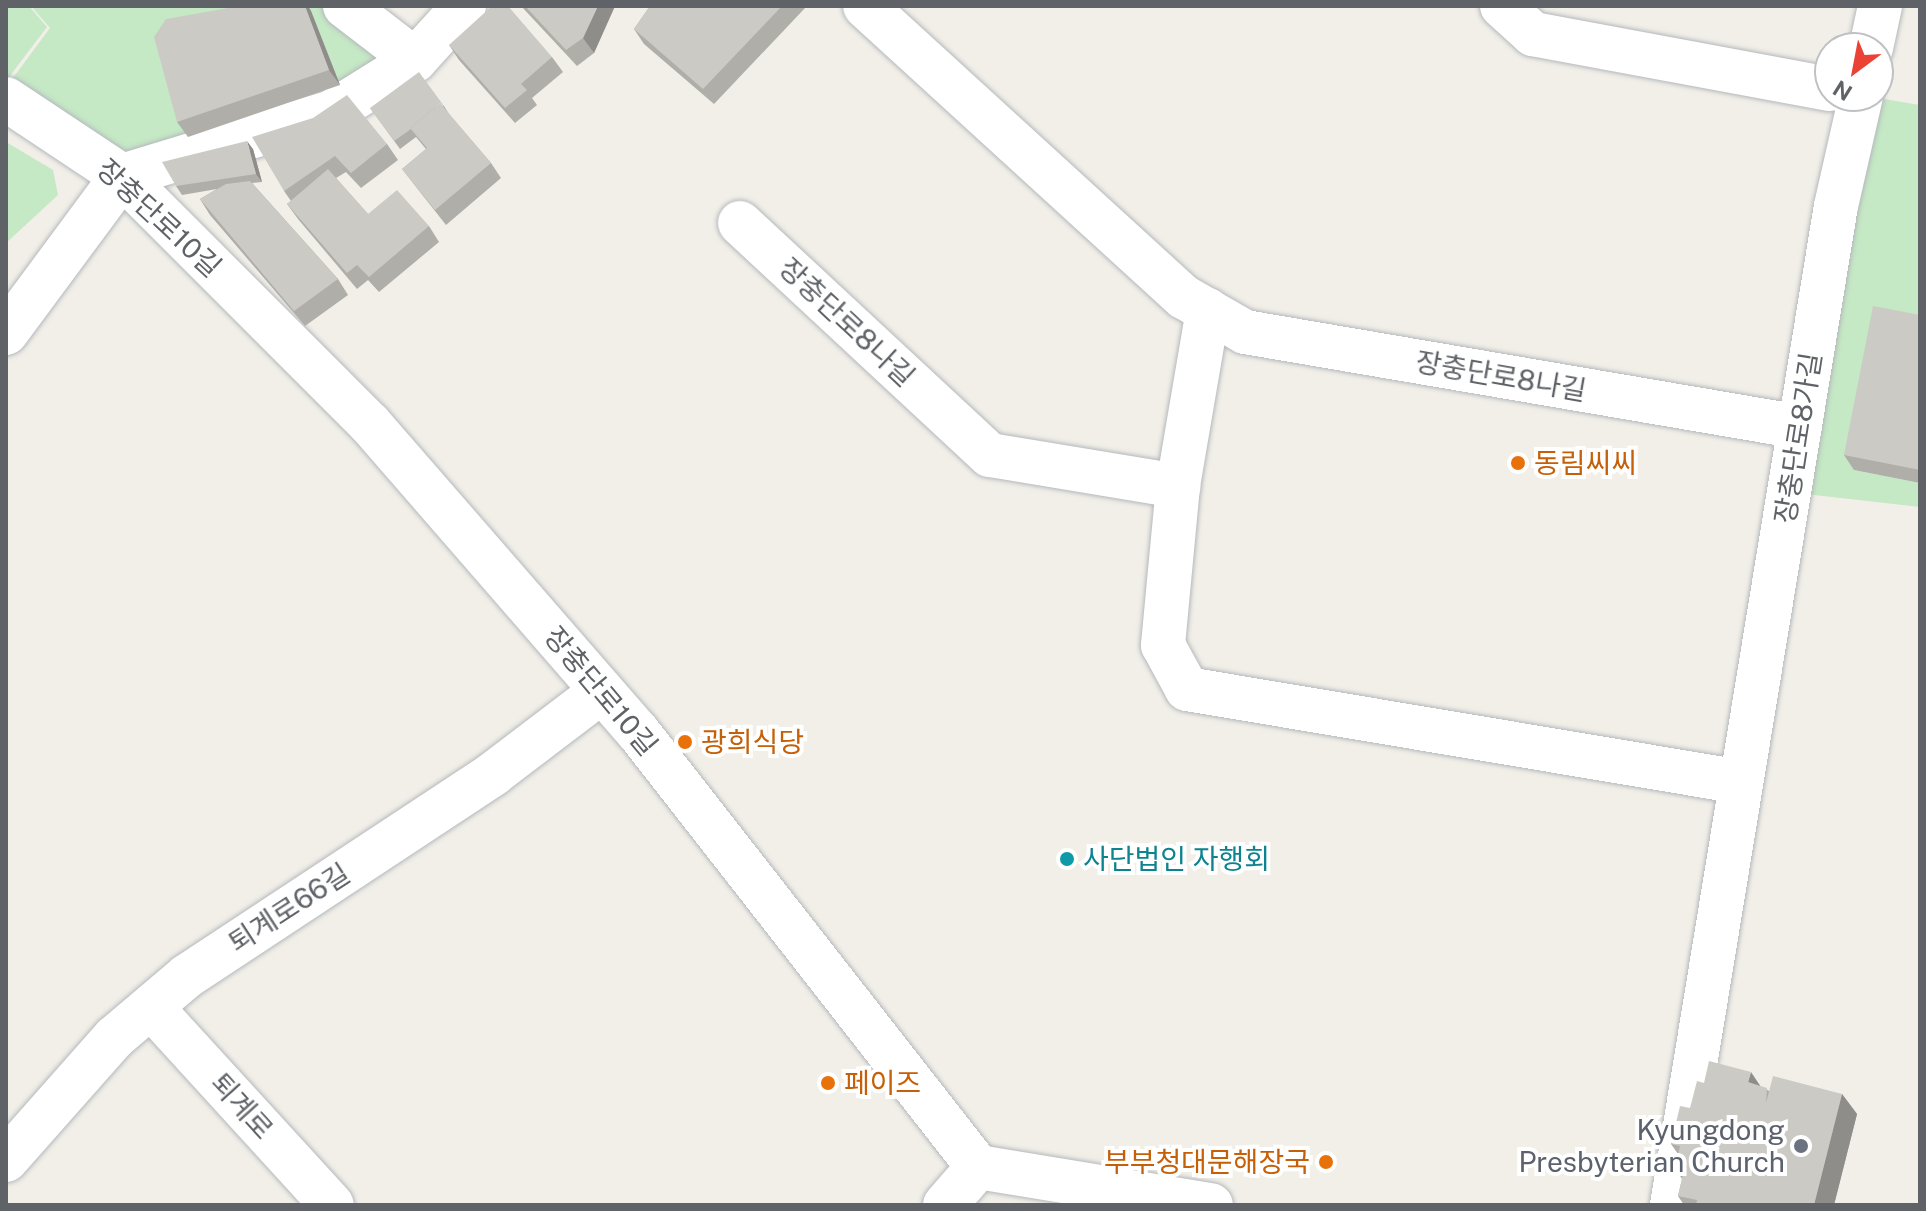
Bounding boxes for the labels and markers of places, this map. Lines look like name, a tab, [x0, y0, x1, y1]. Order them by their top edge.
place label: 동림씨씨	[1534, 446, 1637, 480]
marker: 동림씨씨	[1509, 454, 1527, 472]
place label: 광희식당	[701, 725, 804, 759]
marker: 광희식당	[676, 733, 694, 751]
place label: 사단법인 자행회	[1083, 842, 1270, 876]
marker: 사단법인 자행회	[1058, 850, 1076, 868]
place label: 페이즈	[844, 1066, 921, 1100]
marker: 페이즈	[819, 1074, 837, 1092]
place label: Kyungdong Presbyterian Church	[1519, 1113, 1785, 1179]
marker: Kyungdong Presbyterian Church	[1792, 1137, 1810, 1155]
place label: 부부청대문해장국	[1104, 1145, 1310, 1179]
marker: 부부청대문해장국	[1317, 1153, 1335, 1171]

